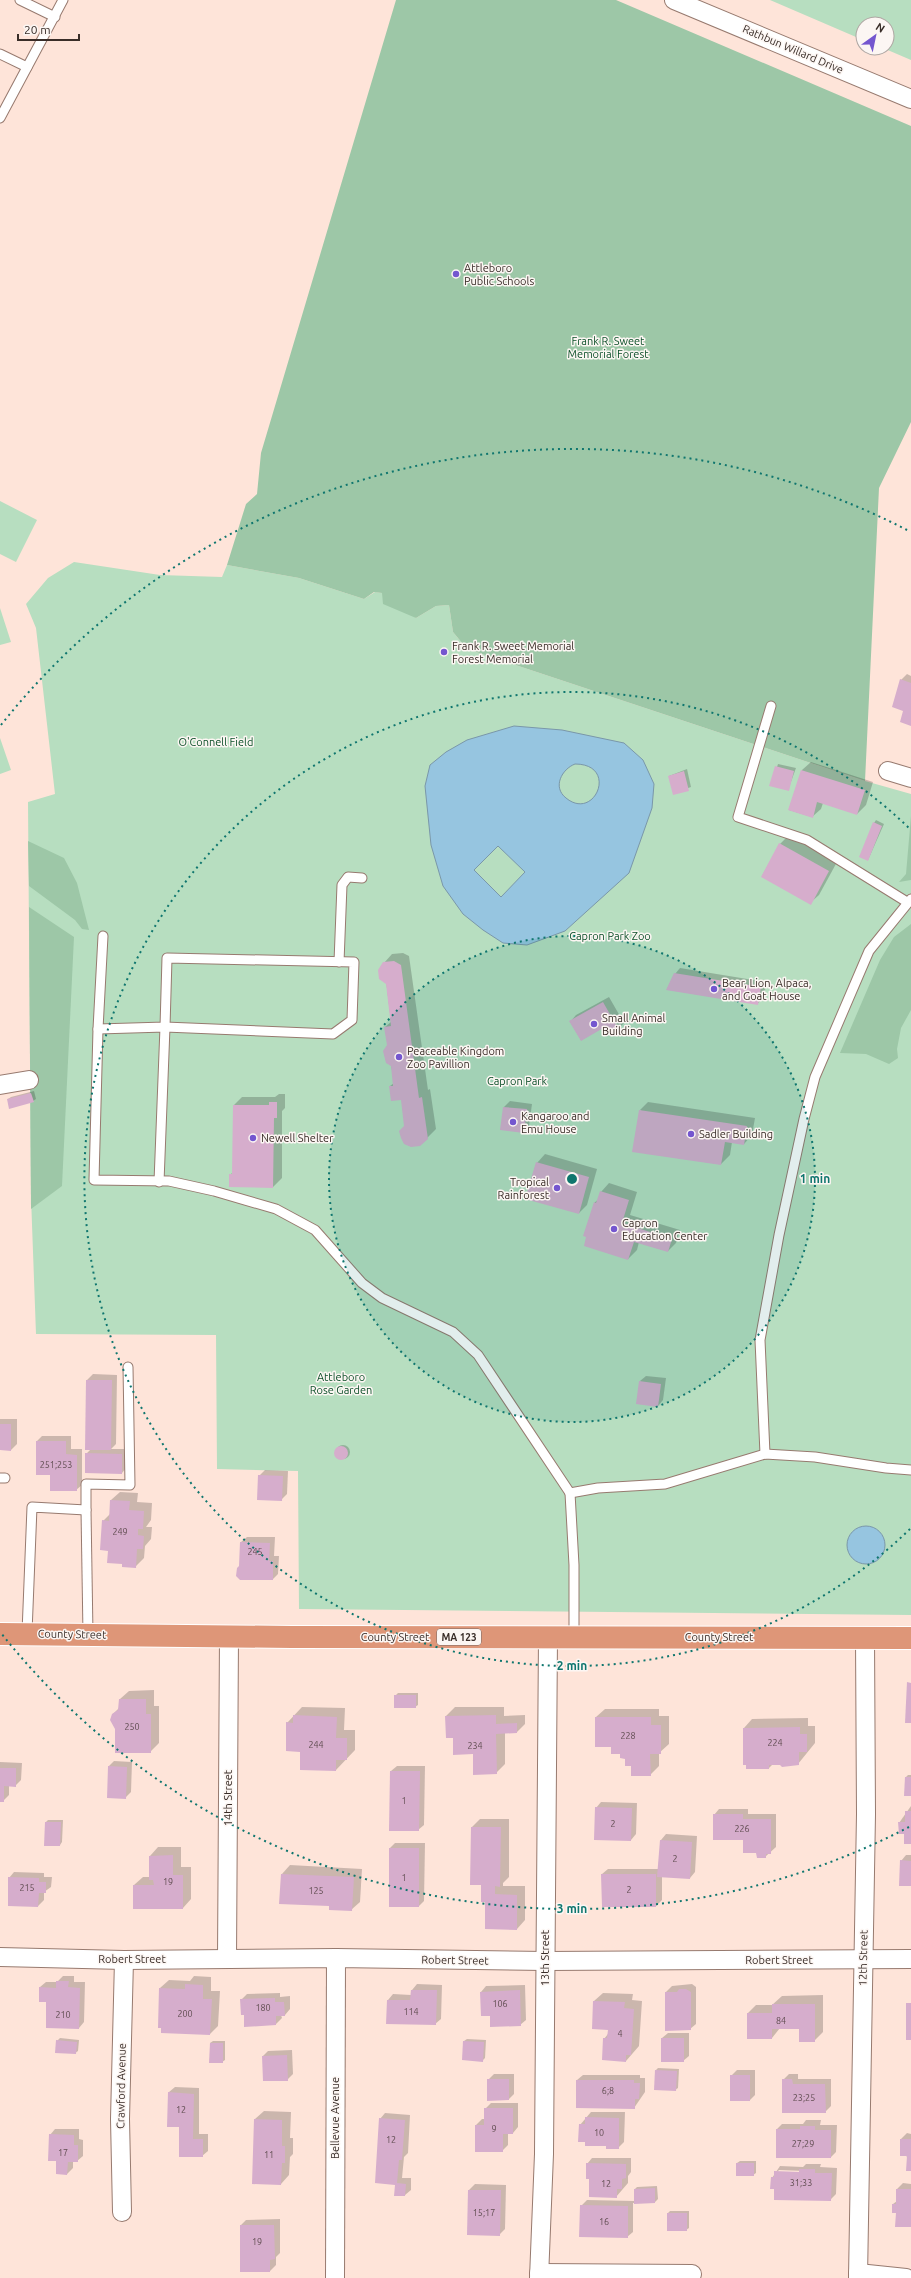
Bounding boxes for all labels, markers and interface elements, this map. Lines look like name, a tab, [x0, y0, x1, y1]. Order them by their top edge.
scale bar	[18, 16, 79, 42]
north arrow	[855, 16, 895, 56]
text: N	[874, 20, 887, 35]
street label: Rathbun Willard Drive	[741, 22, 845, 76]
text: 20 m	[24, 23, 51, 36]
place label: Attleboro Public Schools	[464, 262, 534, 287]
marker: Attleboro Public Schools	[451, 269, 461, 279]
park label: Frank R. Sweet Memorial Forest	[568, 335, 649, 360]
place label: Frank R. Sweet Memorial Forest Memorial	[452, 640, 574, 665]
marker: Frank R. Sweet Memorial Forest Memorial	[439, 647, 449, 657]
park label: O'Connell Field	[179, 736, 253, 748]
park label: Capron Park Zoo	[569, 930, 651, 942]
place label: Bear, Lion, Alpaca, and Goat House	[722, 977, 811, 1002]
marker: Bear, Lion, Alpaca, and Goat House	[709, 984, 719, 994]
place label: Small Animal Building	[602, 1012, 665, 1037]
marker: Small Animal Building	[589, 1019, 599, 1029]
place label: Peaceable Kingdom Zoo Pavillion	[407, 1045, 504, 1070]
marker: Peaceable Kingdom Zoo Pavillion	[394, 1052, 404, 1062]
park label: Capron Park	[487, 1075, 547, 1087]
place label: Kangaroo and Emu House	[521, 1110, 590, 1135]
marker: Kangaroo and Emu House	[508, 1117, 518, 1127]
place label: Sadler Building	[699, 1128, 773, 1140]
marker: Sadler Building	[686, 1129, 696, 1139]
place label: Newell Shelter	[261, 1132, 334, 1144]
marker: Newell Shelter	[248, 1133, 258, 1143]
centre of rings	[565, 1172, 579, 1186]
text: 1 min	[800, 1172, 830, 1185]
place label: Tropical Rainforest	[498, 1176, 550, 1201]
marker: Tropical Rainforest	[552, 1183, 562, 1193]
place label: Capron Education Center	[622, 1217, 708, 1242]
marker: Capron Education Center	[609, 1224, 619, 1234]
park label: Attleboro Rose Garden	[310, 1371, 372, 1396]
house number: 251;253	[40, 1460, 72, 1470]
house number: 249	[112, 1527, 128, 1537]
house number: 245	[247, 1547, 263, 1557]
street label: County Street	[38, 1627, 107, 1641]
road number: MA 123	[437, 1629, 481, 1645]
street label: County Street	[361, 1631, 430, 1643]
street label: County Street	[685, 1631, 754, 1643]
text: 2 min	[557, 1659, 587, 1672]
house number: 250	[124, 1722, 140, 1732]
house number: 228	[620, 1731, 636, 1741]
house number: 224	[767, 1738, 783, 1748]
house number: 244	[308, 1740, 324, 1750]
house number: 234	[467, 1741, 483, 1751]
street label: 14th Street	[222, 1769, 234, 1826]
house number: 1	[401, 1796, 407, 1806]
house number: 2	[610, 1819, 616, 1829]
house number: 226	[734, 1824, 750, 1834]
house number: 2	[672, 1854, 678, 1864]
house number: 1	[401, 1873, 407, 1883]
house number: 19	[163, 1877, 173, 1887]
house number: 215	[19, 1883, 35, 1893]
house number: 2	[626, 1885, 632, 1895]
house number: 125	[308, 1886, 324, 1896]
text: 3 min	[557, 1902, 587, 1915]
street label: 13th Street	[539, 1929, 551, 1986]
street label: 12th Street	[857, 1929, 870, 1986]
street label: Robert Street	[98, 1953, 166, 1965]
street label: Robert Street	[421, 1953, 490, 1967]
street label: Robert Street	[745, 1954, 813, 1966]
house number: 106	[492, 1999, 508, 2009]
house number: 180	[255, 2003, 271, 2013]
house number: 114	[403, 2007, 419, 2017]
house number: 200	[177, 2009, 193, 2019]
house number: 210	[55, 2010, 71, 2020]
house number: 84	[776, 2016, 786, 2026]
house number: 4	[617, 2029, 623, 2039]
street label: Crawford Avenue	[114, 2043, 128, 2129]
street label: Bellevue Avenue	[329, 2077, 341, 2159]
house number: 6;8	[602, 2086, 614, 2096]
house number: 23;25	[793, 2093, 815, 2103]
house number: 12	[176, 2105, 186, 2115]
house number: 9	[491, 2124, 497, 2134]
house number: 10	[594, 2128, 604, 2138]
house number: 12	[386, 2135, 396, 2145]
house number: 27;29	[792, 2139, 814, 2149]
house number: 17	[58, 2148, 68, 2158]
house number: 11	[264, 2150, 274, 2160]
house number: 31;33	[790, 2178, 812, 2188]
house number: 12	[601, 2179, 611, 2189]
house number: 15;17	[473, 2208, 495, 2218]
house number: 16	[599, 2217, 609, 2227]
house number: 19	[252, 2237, 262, 2247]

